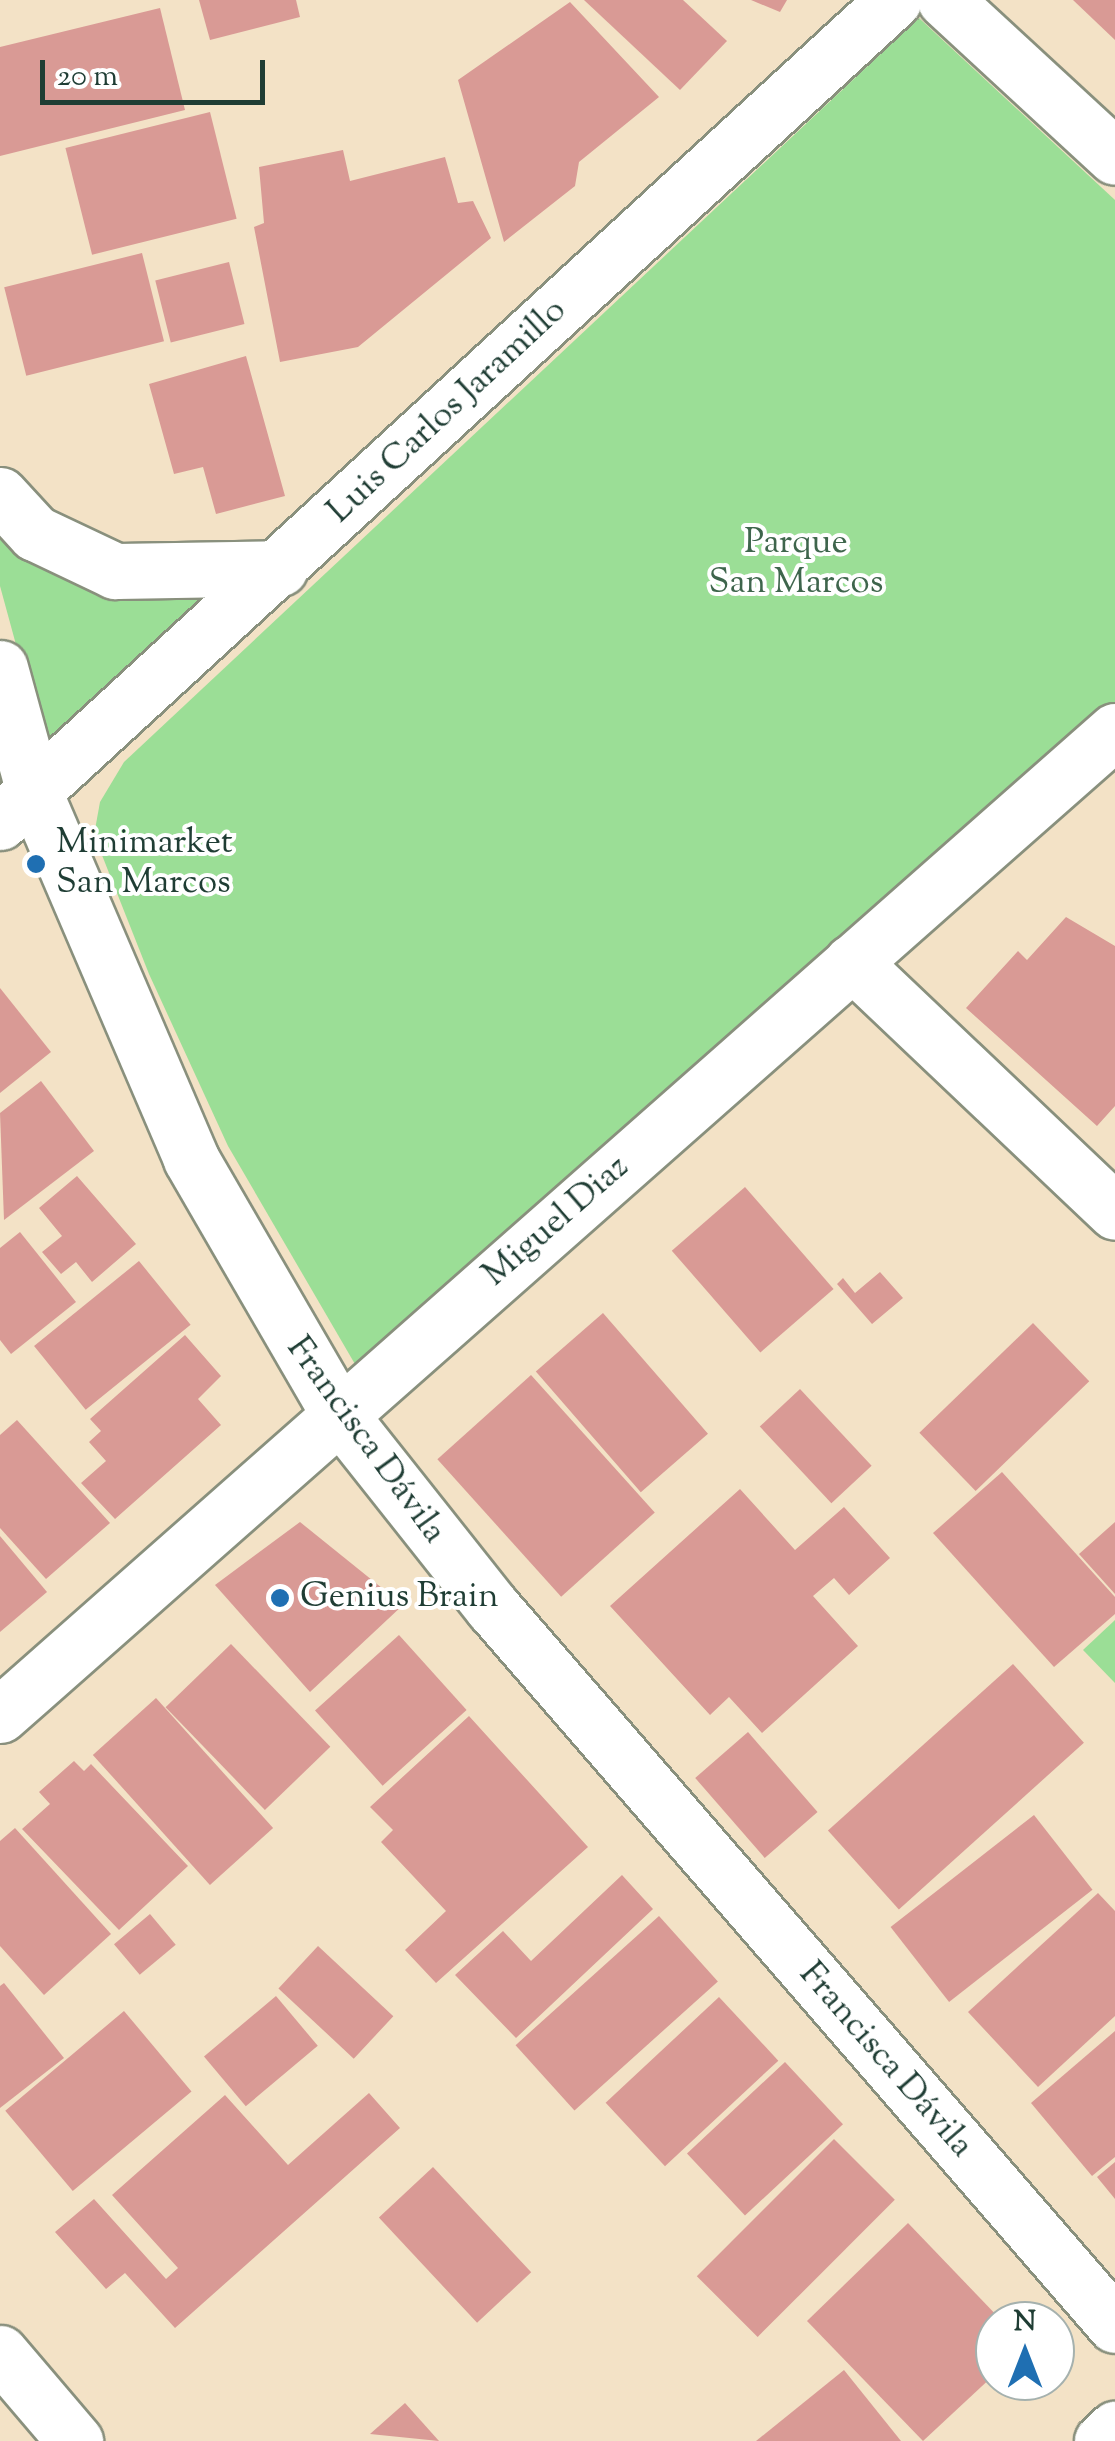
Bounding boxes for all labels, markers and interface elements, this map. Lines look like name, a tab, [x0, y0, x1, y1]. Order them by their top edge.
scale bar	[45, 40, 270, 102]
text: 20 m	[57, 56, 118, 99]
street label: Luis Carlos Jaramillo	[320, 291, 576, 533]
park label: Parque San Marcos	[709, 523, 883, 605]
place label: Minimarket San Marcos	[56, 823, 233, 905]
marker: Minimarket San Marcos	[25, 853, 47, 875]
street label: Miguel Diaz	[475, 1147, 639, 1297]
street label: Francisca Dávila	[276, 1330, 454, 1552]
place label: Genius Brain	[300, 1577, 499, 1619]
marker: Genius Brain	[269, 1587, 291, 1609]
street label: Francisca Dávila	[789, 1955, 981, 2167]
north arrow	[975, 2301, 1075, 2401]
text: N	[1014, 2303, 1036, 2343]

